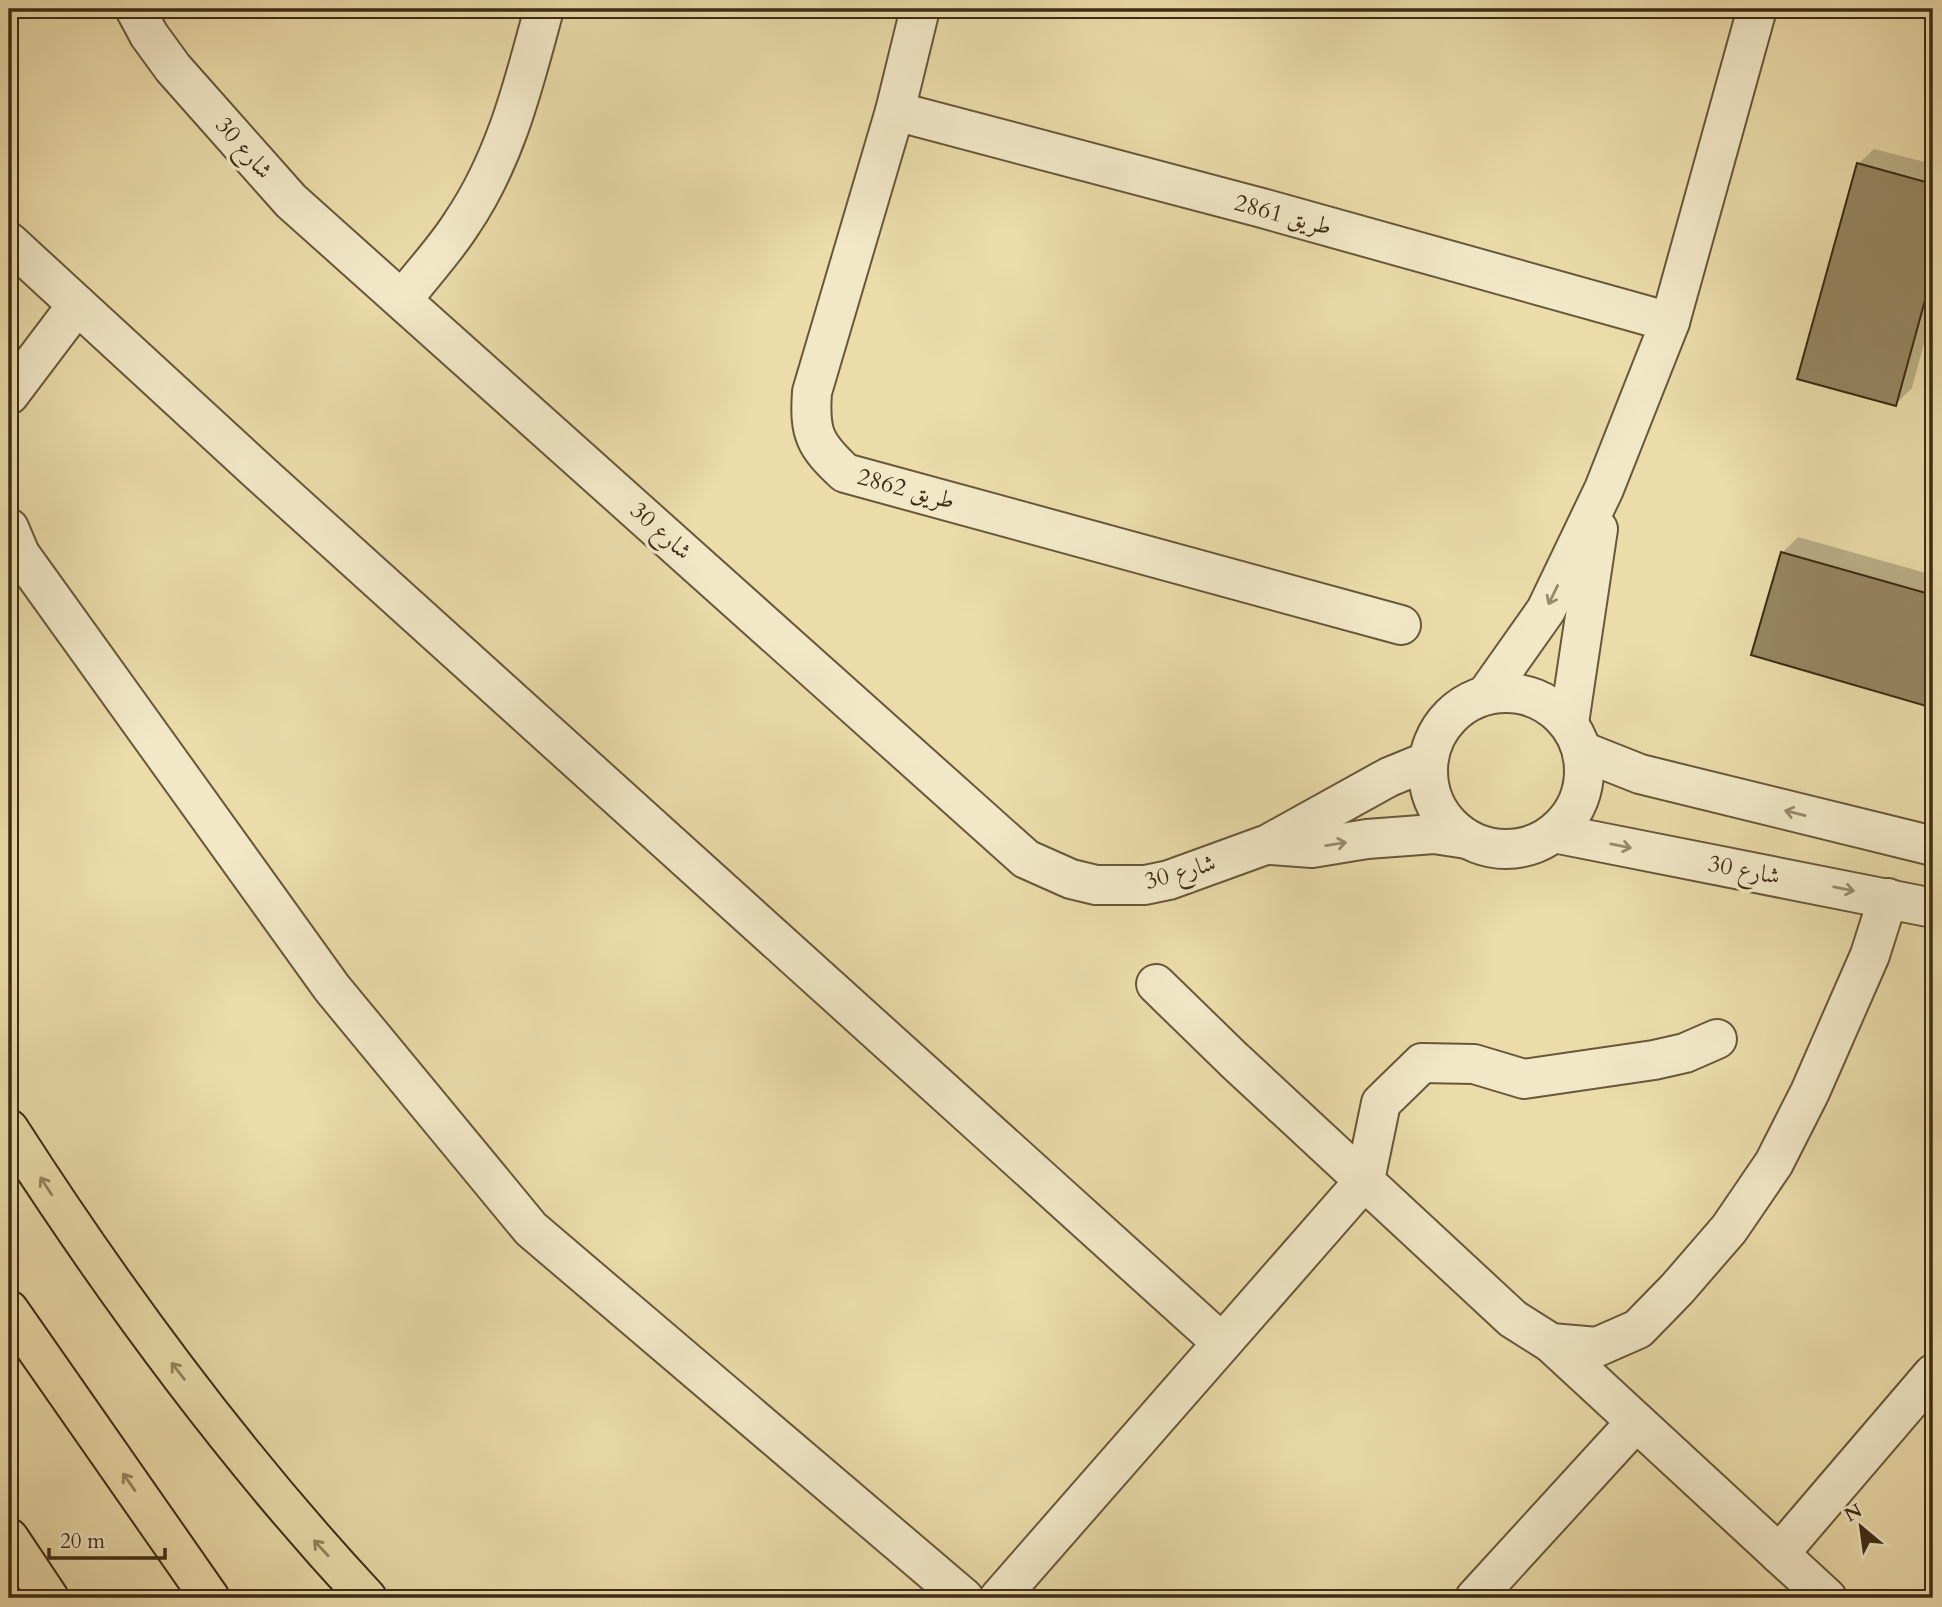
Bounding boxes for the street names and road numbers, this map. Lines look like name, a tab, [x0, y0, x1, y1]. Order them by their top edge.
street label: شارع 30	[205, 110, 280, 188]
street label: طريق 2861	[1231, 186, 1335, 244]
street label: طريق 2862	[854, 460, 958, 518]
street label: شارع 30	[621, 494, 699, 570]
street label: شارع 30	[1141, 846, 1220, 901]
street label: شارع 30	[1705, 847, 1783, 896]

